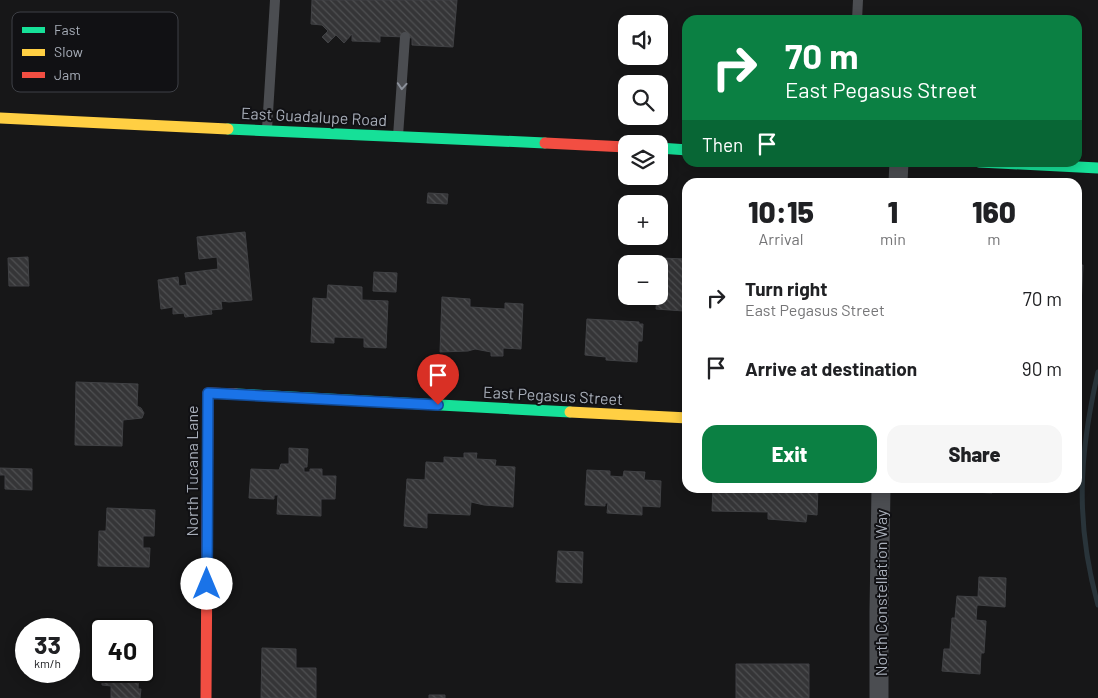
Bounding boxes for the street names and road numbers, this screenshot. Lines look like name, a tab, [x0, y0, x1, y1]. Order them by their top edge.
street label: East Guadalupe Road	[241, 103, 387, 129]
street label: East Pegasus Street	[483, 382, 623, 408]
street label: North Tucana Lane	[182, 405, 201, 537]
street label: North Constellation Way	[871, 509, 890, 676]

